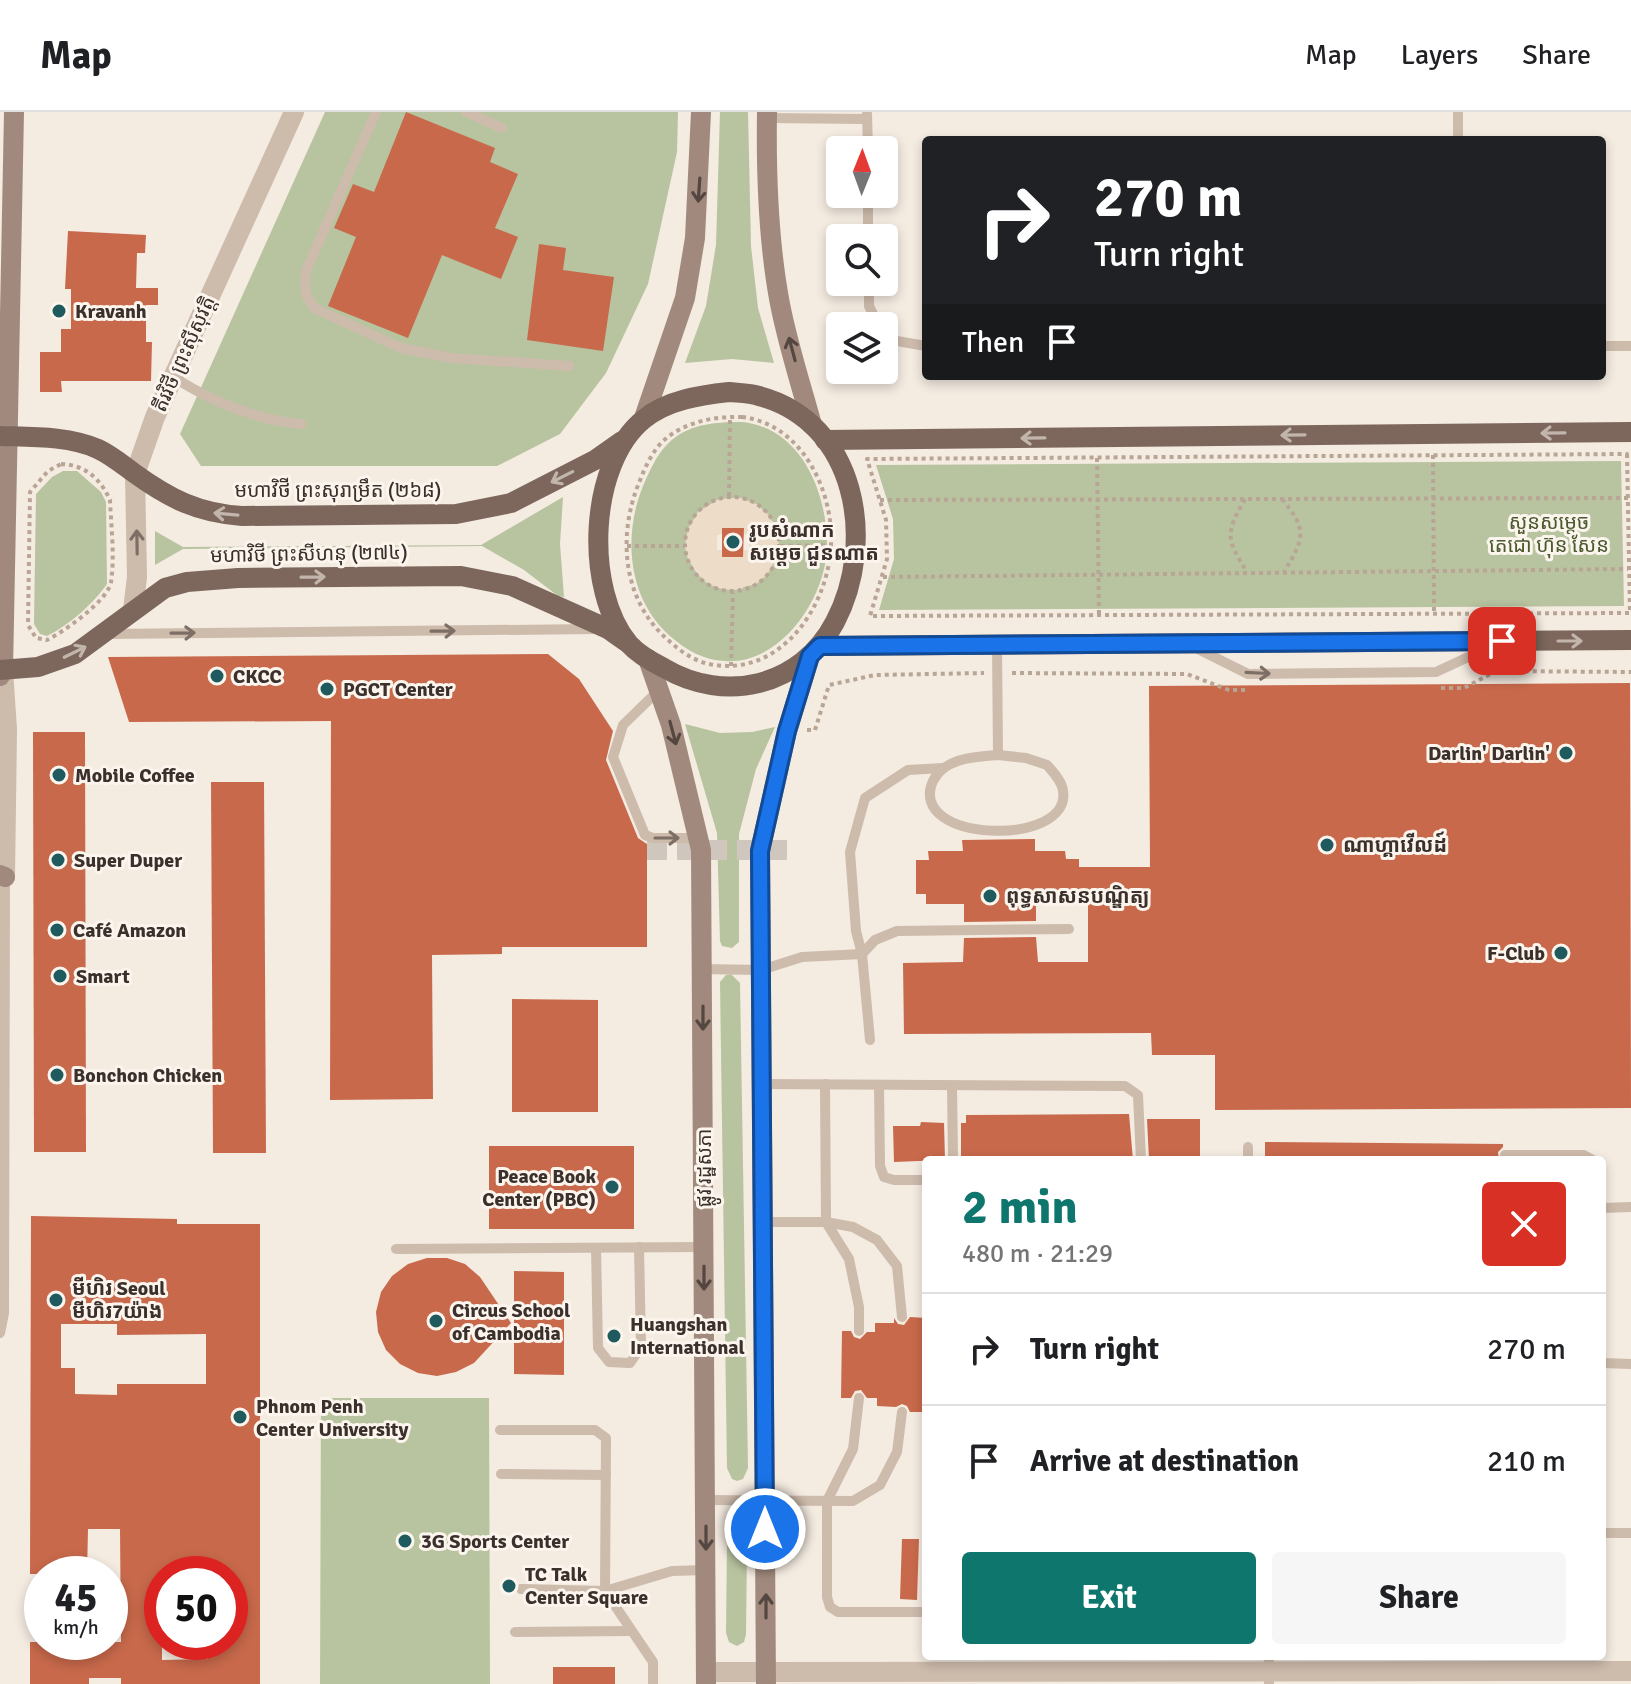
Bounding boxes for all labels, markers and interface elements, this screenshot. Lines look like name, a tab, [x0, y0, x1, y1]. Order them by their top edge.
text: Map	[40, 32, 112, 79]
text: Map	[1305, 38, 1357, 72]
text: Layers	[1401, 38, 1478, 72]
text: Share	[1522, 38, 1591, 72]
north arrow	[826, 136, 898, 208]
map controls	[826, 136, 898, 384]
text: 270 m	[1094, 163, 1242, 232]
icon: right	[962, 168, 1066, 272]
one-way arrow	[691, 176, 706, 203]
button: search	[826, 224, 898, 296]
text: Turn right	[1094, 232, 1244, 277]
street label: តីរវិថី ព្រះស៊ីសុវត្តិ	[147, 292, 221, 416]
place label: Kravanh	[75, 299, 147, 324]
marker: Kravanh	[50, 302, 68, 320]
button: layers	[826, 312, 898, 384]
icon: arrive	[1040, 320, 1084, 364]
text: Then	[962, 324, 1024, 361]
one-way arrow	[783, 337, 798, 363]
one-way arrow	[1540, 425, 1567, 441]
one-way arrow	[1280, 427, 1307, 443]
one-way arrow	[1020, 430, 1047, 446]
one-way arrow	[551, 470, 575, 486]
street label: មហាវិថី ព្រះសុរាម្រឹត (២៦៨)	[235, 477, 441, 503]
one-way arrow	[213, 506, 240, 521]
park label: សួនសម្តេច តេជោ ហ៊ុន សែន	[1489, 510, 1609, 558]
place label: រូបសំណាក សម្ដេច ជួនណាត	[749, 518, 879, 566]
one-way arrow	[129, 529, 144, 556]
marker: រូបសំណាក សម្ដេច ជួនណាត	[724, 533, 742, 551]
street label: មហាវិថី ព្រះសីហនុ (២៧៤)	[210, 539, 408, 569]
one-way arrow	[299, 569, 326, 585]
pin	[1468, 607, 1536, 675]
icon: arrive	[1480, 619, 1524, 663]
one-way arrow	[429, 623, 456, 639]
one-way arrow	[169, 626, 196, 641]
one-way arrow	[1556, 633, 1583, 648]
one-way arrow	[63, 644, 87, 659]
place label: CKCC	[233, 664, 282, 689]
one-way arrow	[1244, 665, 1271, 680]
marker: CKCC	[208, 667, 226, 685]
place label: PGCT Center	[343, 677, 453, 702]
marker: PGCT Center	[318, 680, 336, 698]
one-way arrow	[666, 720, 681, 746]
place label: Darlin' Darlin'	[1428, 741, 1550, 766]
marker: Darlin' Darlin'	[1557, 744, 1575, 762]
place label: Mobile Coffee	[75, 763, 195, 788]
marker: Mobile Coffee	[50, 766, 68, 784]
one-way arrow	[653, 830, 680, 846]
place label: ណាហ្គាវើលដ៍	[1343, 831, 1447, 858]
marker: ណាហ្គាវើលដ៍	[1318, 836, 1336, 854]
place label: Super Duper	[74, 848, 182, 873]
marker: Super Duper	[49, 851, 67, 869]
place label: ពុទ្ធសាសនបណ្ឌិត្យ	[1006, 884, 1149, 909]
marker: ពុទ្ធសាសនបណ្ឌិត្យ	[981, 887, 999, 905]
place label: Café Amazon	[73, 918, 186, 943]
marker: Café Amazon	[48, 921, 66, 939]
place label: F-Club	[1487, 941, 1545, 966]
marker: F-Club	[1552, 944, 1570, 962]
place label: Smart	[76, 964, 130, 989]
marker: Smart	[51, 967, 69, 985]
one-way arrow	[695, 1004, 710, 1031]
place label: Bonchon Chicken	[73, 1063, 222, 1088]
marker: Bonchon Chicken	[48, 1066, 66, 1084]
street label: ផ្លូវ រដ្ឋសភា	[692, 1128, 722, 1208]
place label: Peace Book Center (PBC)	[482, 1164, 597, 1212]
marker: Peace Book Center (PBC)	[603, 1178, 621, 1196]
text: 2 min	[962, 1178, 1078, 1237]
button: close	[1482, 1182, 1566, 1266]
text: 480 m · 21:29	[962, 1238, 1113, 1270]
one-way arrow	[696, 1264, 712, 1291]
place label: មីហិរ Seoul មីហិរ7យ៉ាង	[72, 1276, 166, 1324]
marker: មីហិរ Seoul មីហិរ7យ៉ាង	[47, 1291, 65, 1309]
place label: Circus School of Cambodia	[452, 1298, 570, 1346]
marker: Circus School of Cambodia	[427, 1312, 445, 1330]
place label: Huangshan International	[630, 1312, 745, 1360]
marker: Huangshan International	[605, 1327, 623, 1345]
icon: right	[962, 1327, 1006, 1371]
text: Turn right	[1030, 1331, 1159, 1368]
text: 270 m	[1487, 1331, 1566, 1368]
place label: Phnom Penh Center University	[256, 1394, 409, 1442]
marker: Phnom Penh Center University	[231, 1408, 249, 1426]
icon: arrive	[962, 1439, 1006, 1483]
text: Arrive at destination	[1030, 1443, 1299, 1480]
text: 210 m	[1487, 1443, 1566, 1480]
position arrow	[723, 1487, 807, 1571]
one-way arrow	[698, 1524, 714, 1551]
place label: 3G Sports Center	[421, 1529, 569, 1554]
marker: 3G Sports Center	[396, 1532, 414, 1550]
button: Exit	[962, 1552, 1256, 1644]
button: Share	[1272, 1552, 1566, 1644]
speed limit sign: 50	[144, 1556, 248, 1660]
place label: TC Talk Center Square	[525, 1562, 648, 1610]
text: 45	[54, 1573, 98, 1623]
marker: TC Talk Center Square	[500, 1577, 518, 1595]
one-way arrow	[758, 1593, 774, 1620]
text: km/h	[53, 1615, 99, 1640]

